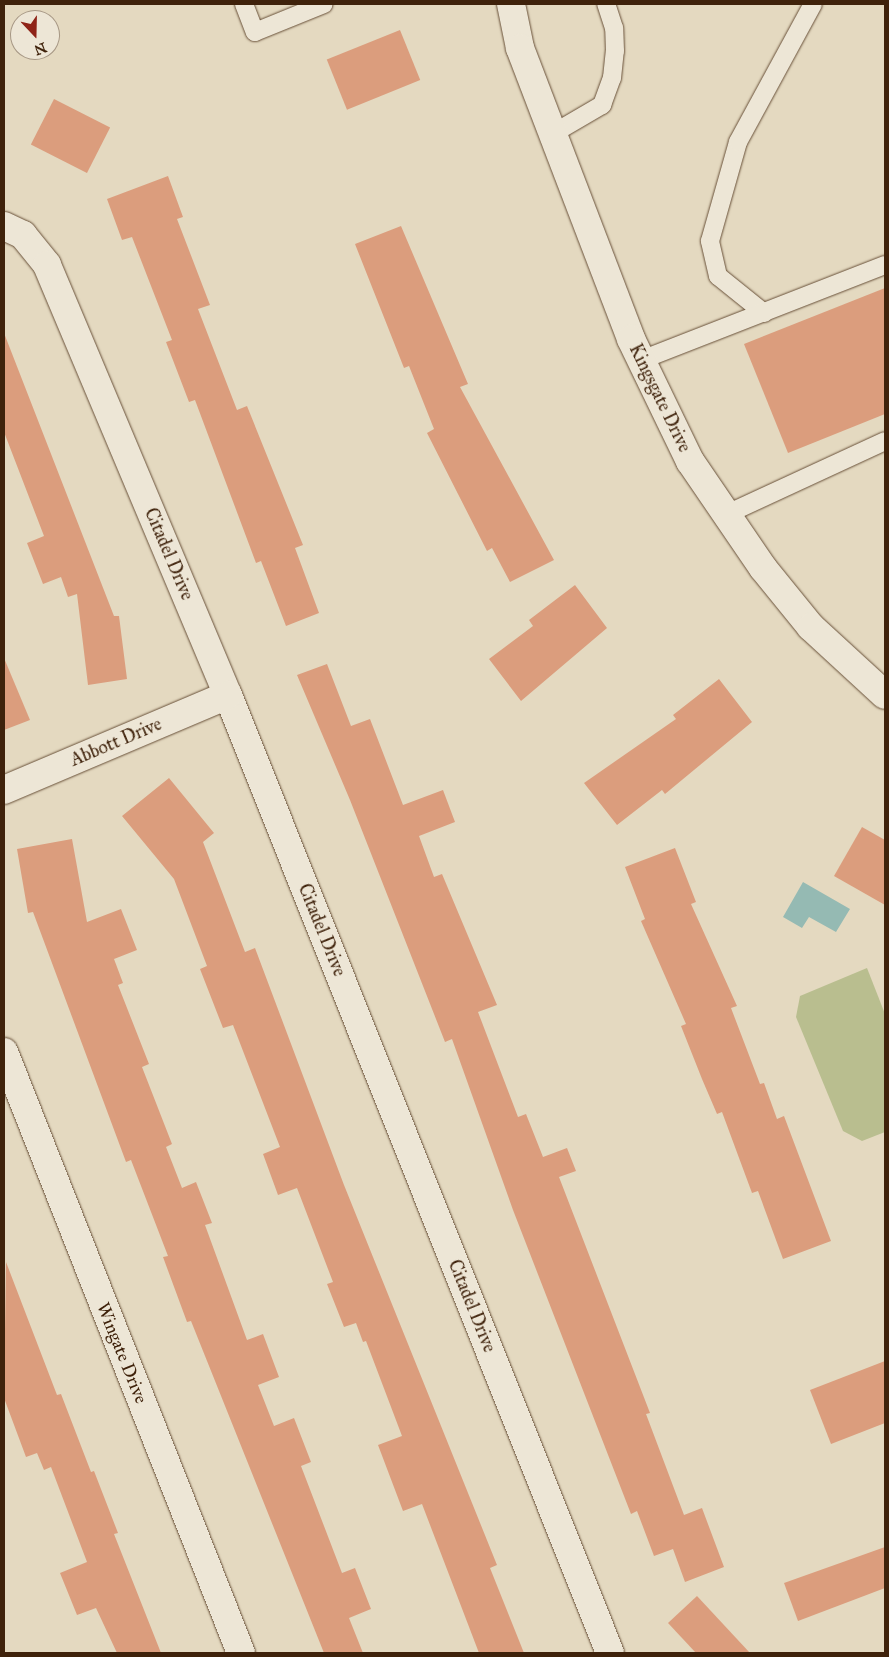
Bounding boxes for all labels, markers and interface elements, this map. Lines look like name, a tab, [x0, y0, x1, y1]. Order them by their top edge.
north arrow	[10, 10, 60, 60]
text: N	[32, 38, 49, 59]
street label: Kingsgate Drive	[624, 340, 696, 456]
street label: Citadel Drive	[140, 505, 198, 603]
street label: Abbott Drive	[67, 713, 165, 771]
street label: Citadel Drive	[294, 881, 350, 979]
street label: Citadel Drive	[444, 1257, 500, 1355]
street label: Wingate Drive	[92, 1299, 152, 1407]

